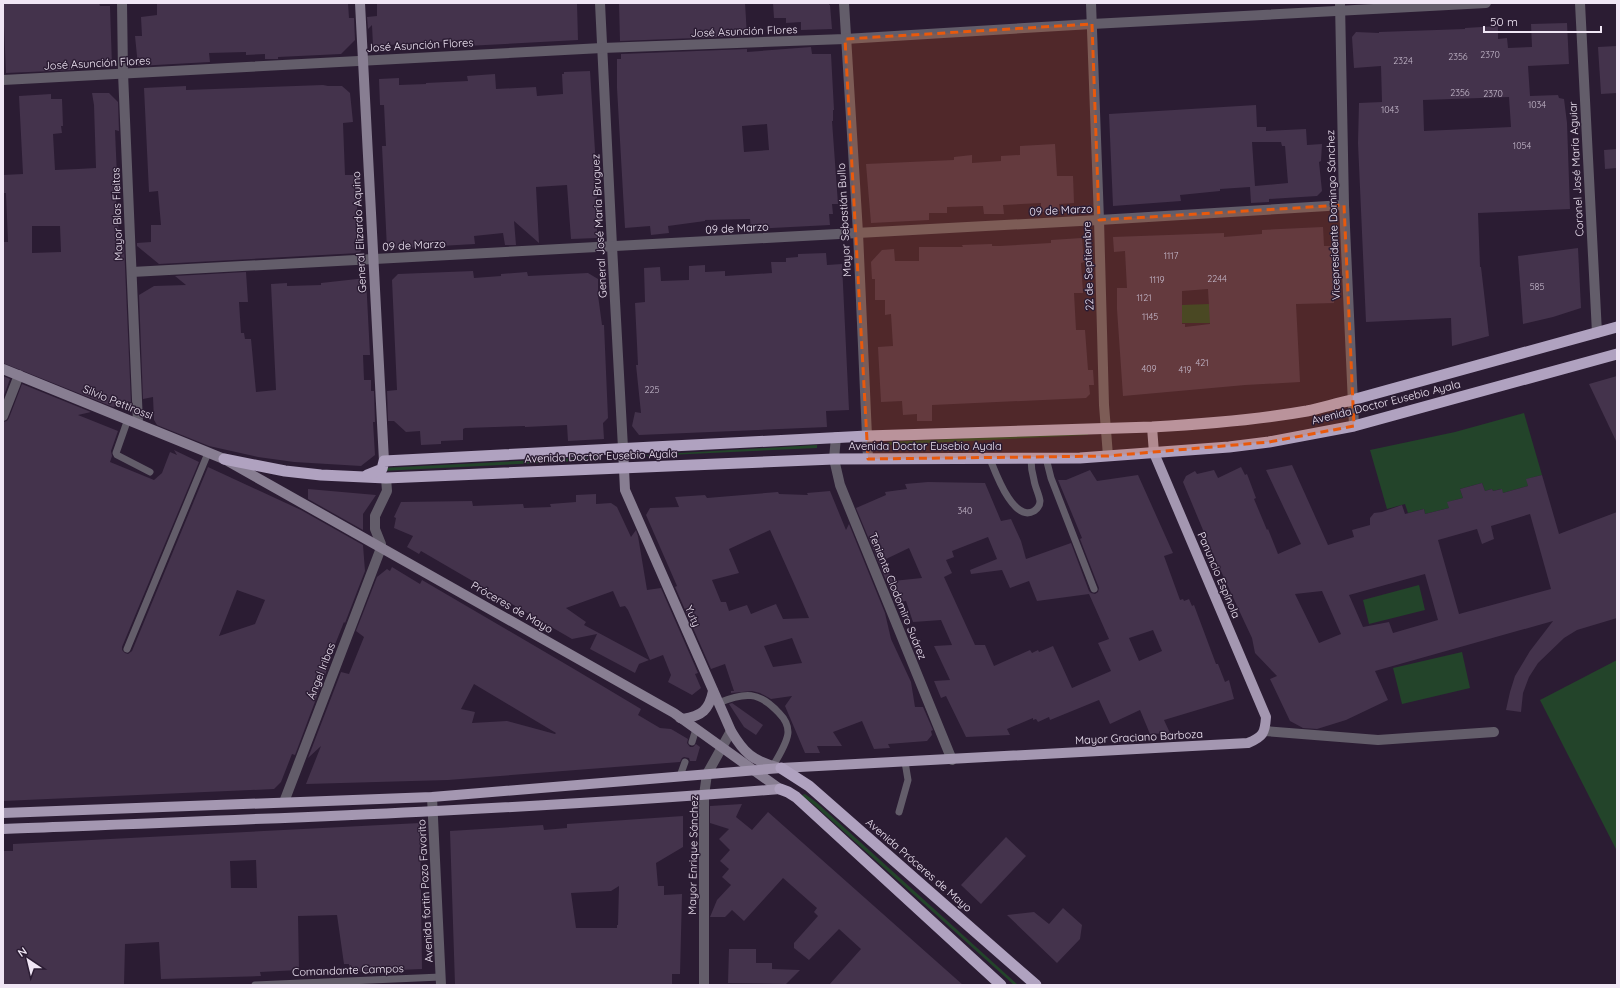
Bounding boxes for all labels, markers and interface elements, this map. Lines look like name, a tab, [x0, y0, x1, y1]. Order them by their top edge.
scale bar	[1484, 8, 1601, 34]
text: 50 m	[1490, 14, 1518, 29]
street label: José Asunción Flores	[690, 22, 798, 40]
street label: José Asunción Flores	[366, 35, 474, 55]
house number: 2370	[1480, 49, 1500, 60]
house number: 2356	[1448, 51, 1468, 62]
street label: José Asunción Flores	[43, 53, 151, 73]
house number: 2324	[1393, 55, 1413, 66]
house number: 2356	[1450, 87, 1470, 98]
house number: 2370	[1483, 88, 1503, 99]
house number: 1034	[1528, 99, 1546, 110]
street label: Coronel José María Aguiar	[1565, 100, 1587, 237]
house number: 1043	[1381, 104, 1399, 115]
street label: Vicepresidente Domingo Sánchez	[1323, 130, 1343, 300]
house number: 1054	[1513, 140, 1531, 151]
street label: General José María Bruguez	[588, 154, 610, 298]
street label: Mayor Sebastián Bullo	[834, 162, 854, 277]
street label: Mayor Blas Fleitas	[108, 167, 126, 261]
street label: General Elizardo Aquino	[349, 171, 369, 293]
street label: 09 de Marzo	[1029, 201, 1093, 219]
street label: 09 de Marzo	[705, 219, 769, 237]
street label: 22 de Septiembre	[1079, 221, 1097, 311]
street label: 09 de Marzo	[382, 236, 446, 254]
house number: 1117	[1164, 250, 1179, 261]
house number: 2244	[1207, 273, 1227, 284]
house number: 1119	[1149, 274, 1165, 285]
house number: 585	[1530, 281, 1544, 292]
house number: 1121	[1137, 292, 1151, 303]
house number: 1145	[1142, 311, 1158, 322]
house number: 421	[1195, 357, 1209, 368]
house number: 409	[1141, 363, 1157, 374]
house number: 419	[1178, 364, 1192, 375]
street label: Avenida Doctor Eusebio Ayala	[1310, 377, 1462, 427]
street label: Silvio Pettirossi	[81, 382, 155, 422]
house number: 225	[645, 384, 660, 395]
street label: Avenida Doctor Eusebio Ayala	[848, 439, 1002, 453]
street label: Avenida Doctor Eusebio Ayala	[524, 446, 678, 466]
house number: 340	[958, 505, 972, 516]
street label: Teniente Clodomiro Suárez	[866, 530, 930, 662]
street label: Panuncio Espínola	[1194, 530, 1244, 620]
street label: Próceres de Mayo	[469, 578, 556, 636]
street label: Yuty	[682, 603, 704, 629]
street label: Ángel Iribas	[304, 641, 338, 701]
street label: Mayor Graciano Barboza	[1075, 727, 1203, 747]
street label: Mayor Enrique Sánchez	[685, 795, 701, 915]
street label: Avenida Próceres de Mayo	[863, 815, 975, 915]
street label: Avenida fortin Pozo Favorito	[414, 819, 436, 963]
north arrow	[8, 940, 48, 980]
text: N	[15, 944, 30, 960]
street label: Comandante Campos	[292, 961, 404, 979]

